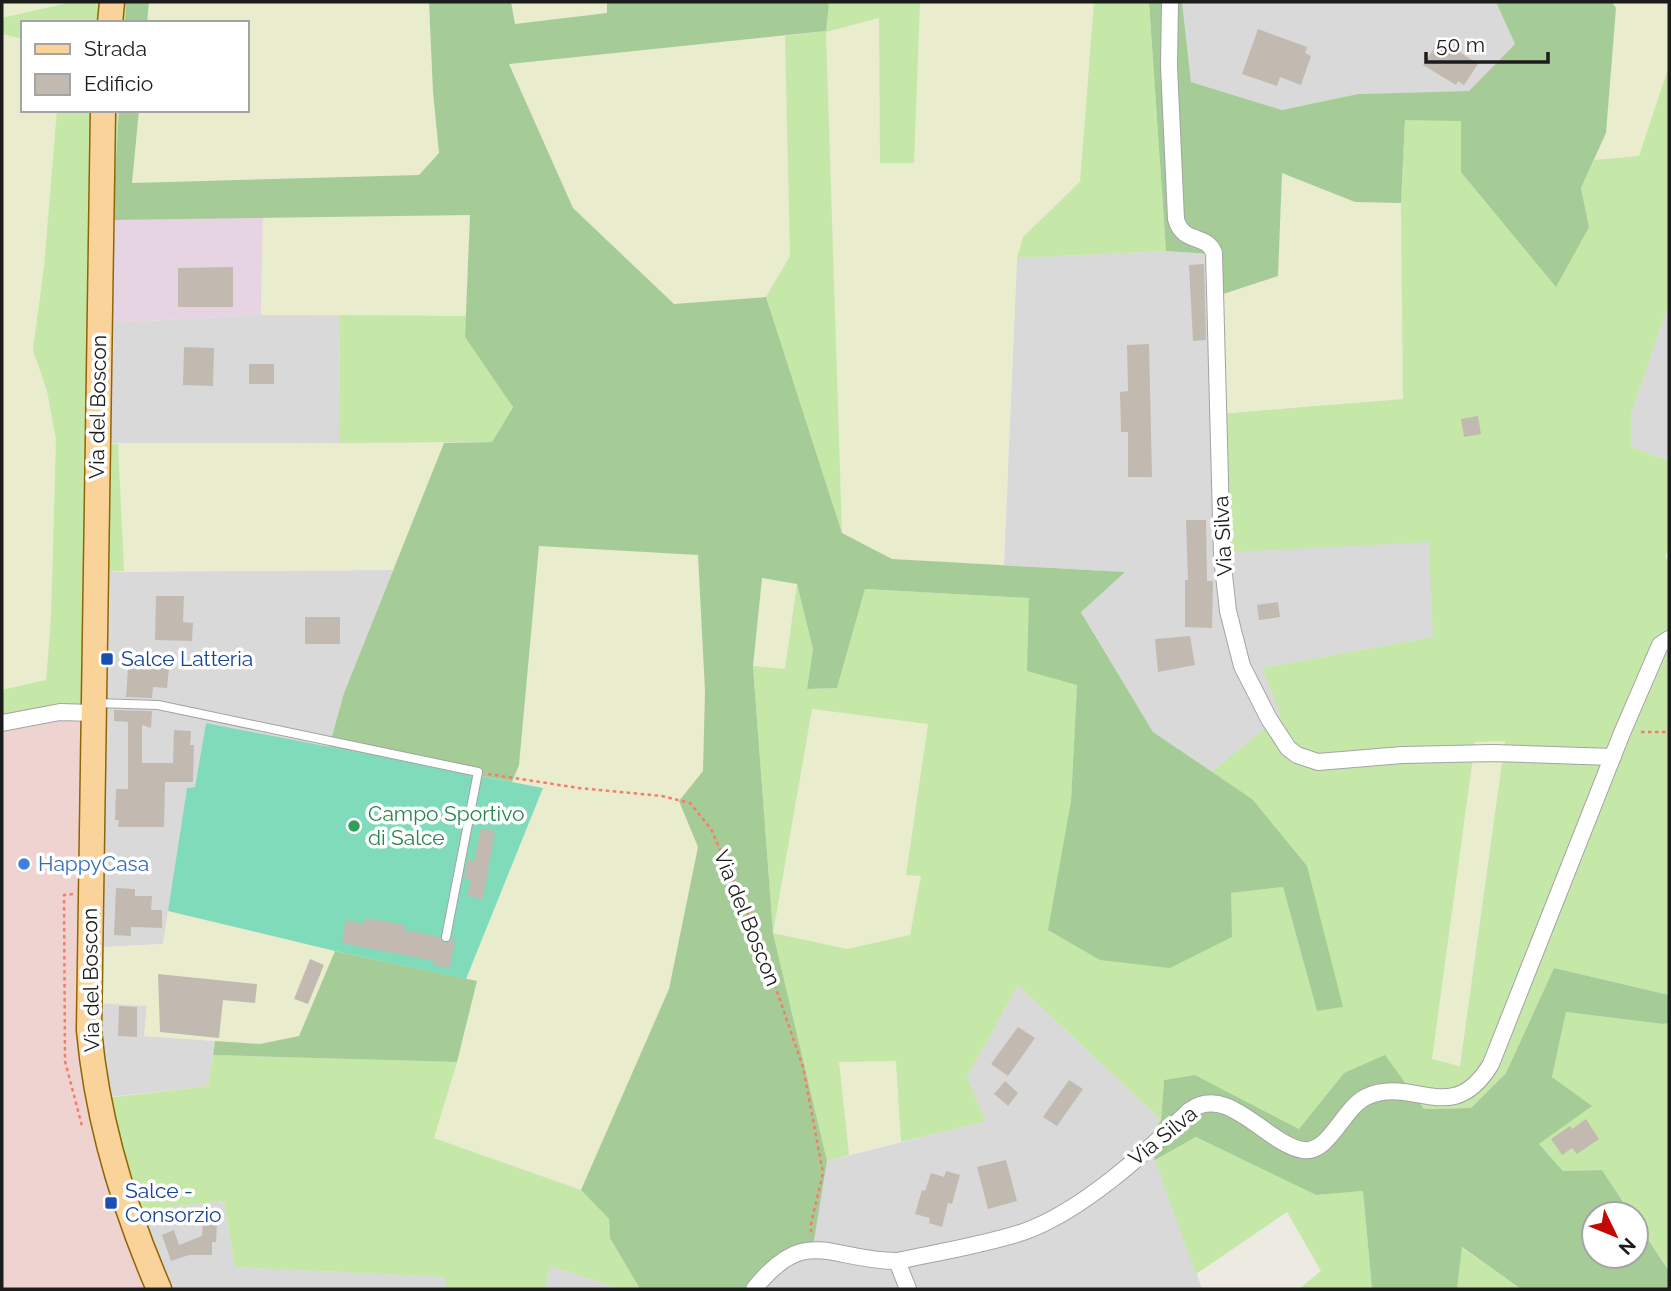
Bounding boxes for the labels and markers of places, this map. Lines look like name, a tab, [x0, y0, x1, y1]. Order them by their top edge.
place label: Salce Latteria	[121, 646, 253, 671]
marker: Salce Latteria	[99, 651, 115, 667]
place label: Campo Sportivo di Salce	[368, 801, 524, 850]
marker: Campo Sportivo di Salce	[346, 818, 362, 834]
place label: HappyCasa	[38, 851, 149, 876]
marker: HappyCasa	[16, 856, 32, 872]
place label: Salce - Consorzio	[125, 1178, 222, 1227]
marker: Salce - Consorzio	[103, 1195, 119, 1211]

